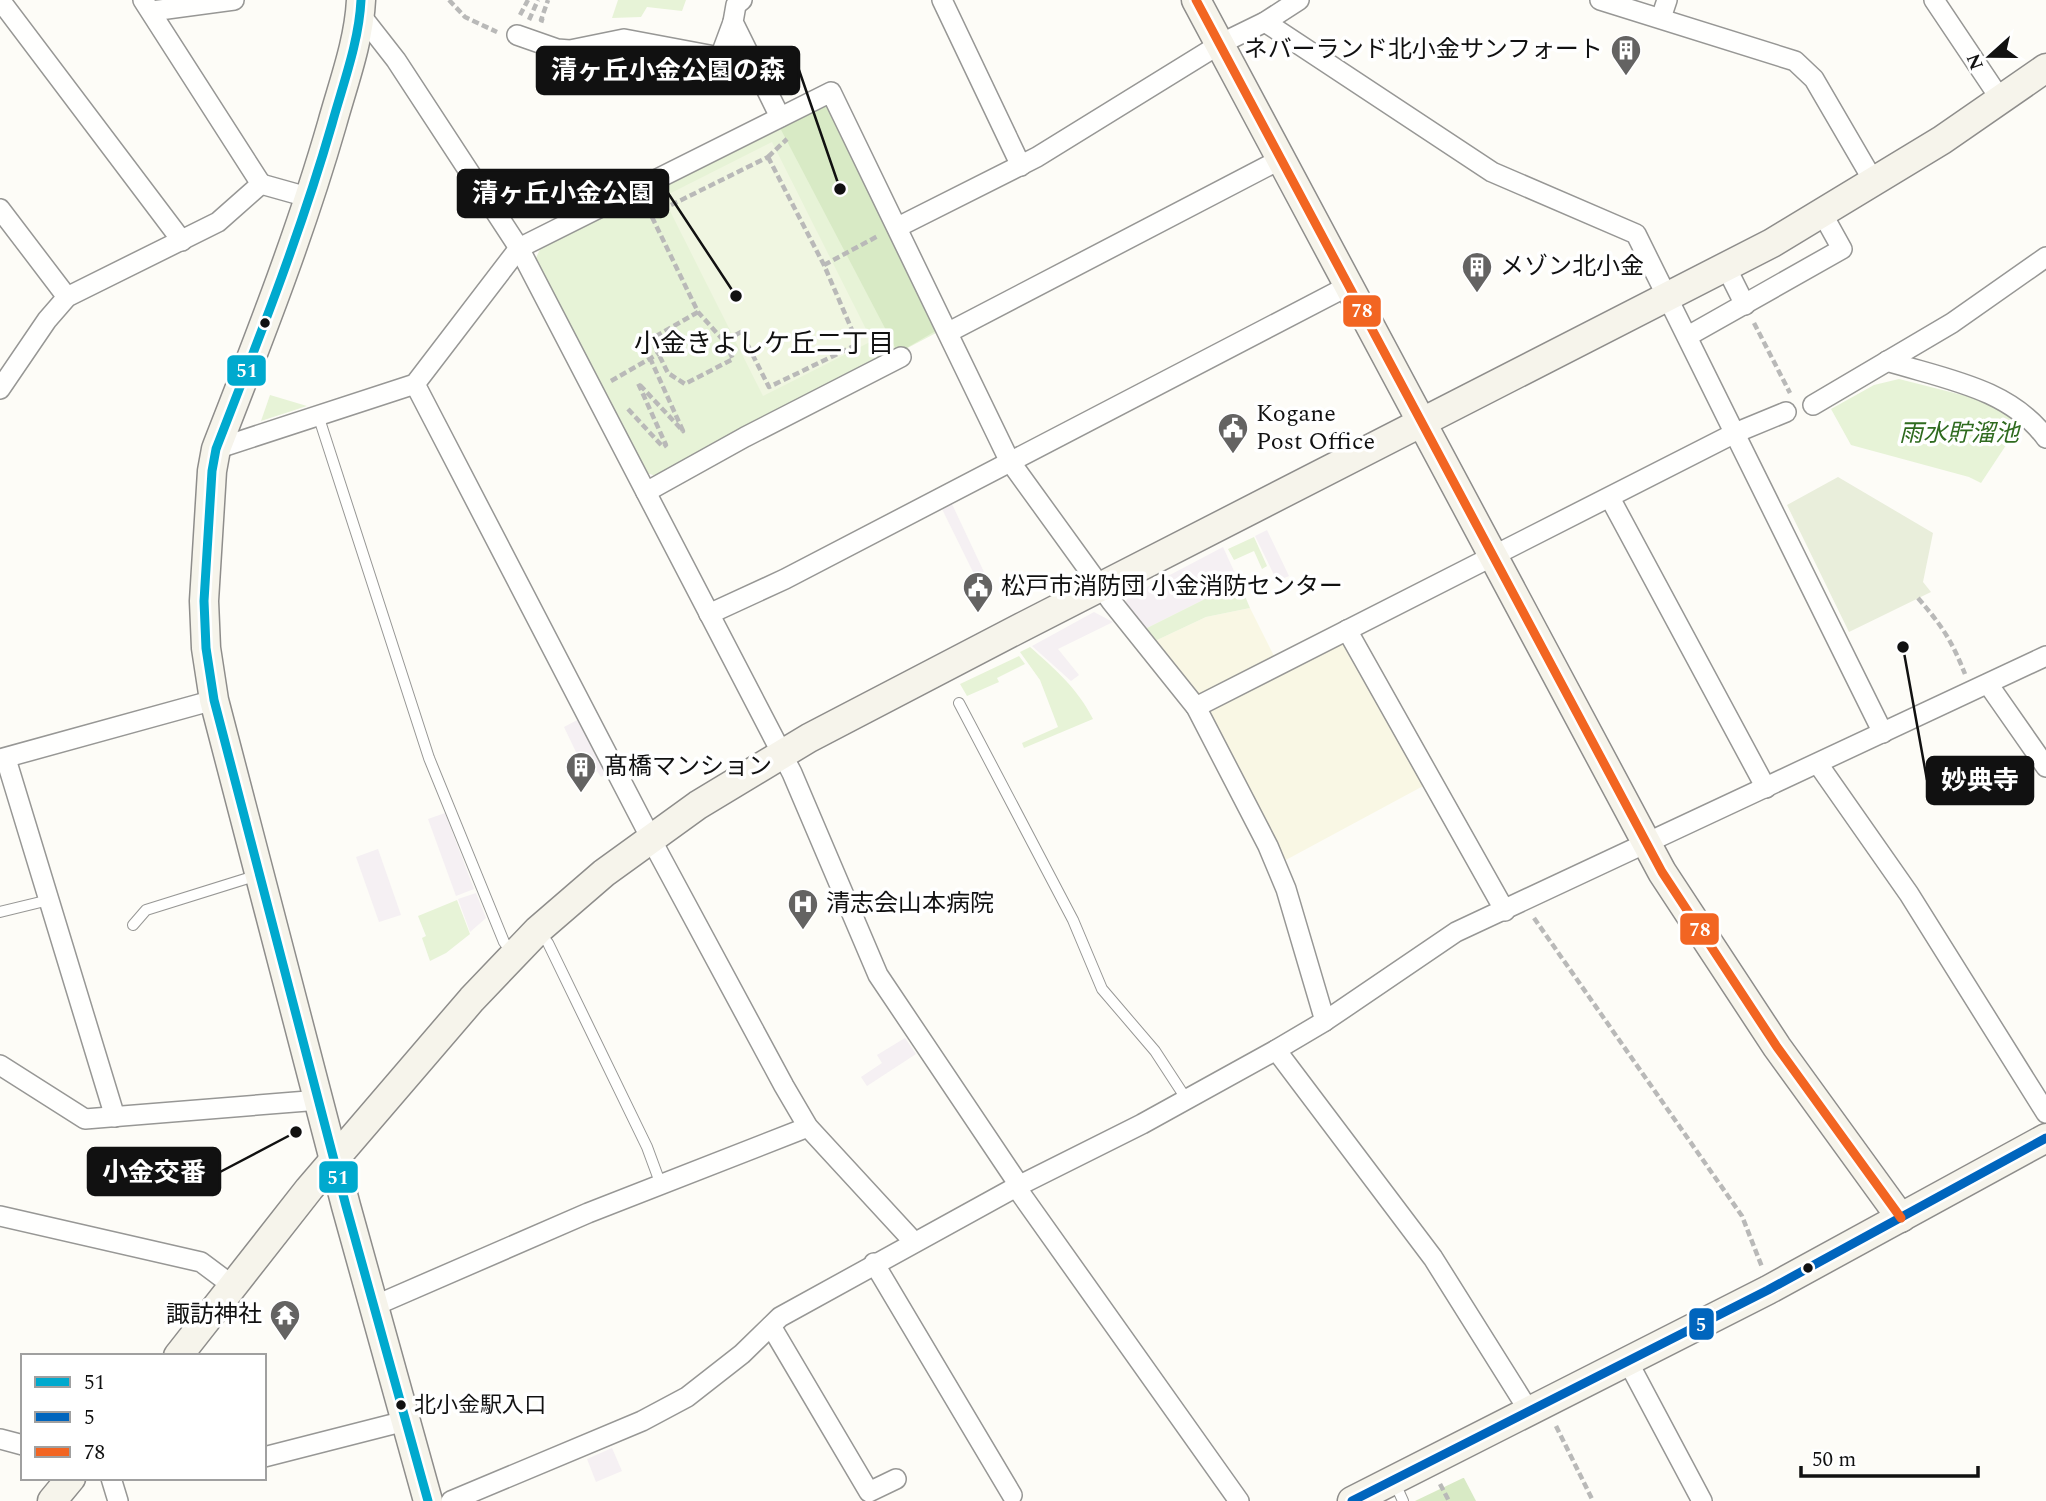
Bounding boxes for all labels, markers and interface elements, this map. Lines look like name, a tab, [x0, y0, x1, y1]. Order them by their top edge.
north arrow	[1955, 21, 2025, 91]
place label: ネバーランド北小金サンフォート	[1244, 32, 1603, 68]
building icon: ネバーランド北小金サンフォート	[1609, 33, 1643, 77]
callout: 清ヶ丘小金公園の森	[537, 47, 799, 94]
text: N	[1959, 49, 1992, 74]
text: 清ヶ丘小金公園の森	[551, 51, 785, 91]
callout: 清ヶ丘小金公園	[458, 170, 668, 217]
text: 清ヶ丘小金公園	[472, 174, 654, 214]
place label: メゾン北小金	[1500, 249, 1644, 285]
building icon: メゾン北小金	[1460, 250, 1494, 294]
line badge: 78	[1342, 294, 1382, 328]
text: 78	[1351, 297, 1373, 326]
unlabelled marker	[258, 316, 272, 330]
district label: 小金きよしケ丘二丁目	[634, 324, 894, 364]
line badge: 51	[226, 354, 267, 387]
text: 51	[236, 357, 258, 386]
place label: Kogane Post Office	[1256, 396, 1375, 460]
public building icon: Kogane Post Office	[1216, 411, 1250, 455]
park label: 雨水貯溜池	[1899, 416, 2021, 452]
place label: 松戸市消防団 小金消防センター	[1001, 569, 1343, 605]
public building icon: 松戸市消防団 小金消防センター	[961, 570, 995, 614]
place label: 髙橋マンション	[604, 749, 772, 785]
building icon: 髙橋マンション	[564, 750, 598, 794]
callout: 妙典寺	[1927, 757, 2033, 804]
text: 妙典寺	[1941, 761, 2019, 801]
place label: 清志会山本病院	[826, 886, 994, 922]
hospital icon: 清志会山本病院	[786, 887, 820, 931]
line badge: 78	[1679, 912, 1720, 946]
text: 78	[1689, 916, 1711, 945]
callout: 小金交番	[88, 1148, 220, 1195]
text: 小金交番	[102, 1153, 206, 1193]
line badge: 51	[318, 1160, 359, 1194]
text: 51	[327, 1164, 349, 1193]
unlabelled marker	[1801, 1261, 1815, 1275]
place label: 諏訪神社	[166, 1297, 262, 1333]
temple icon: 諏訪神社	[268, 1298, 302, 1342]
line badge: 5	[1688, 1307, 1715, 1341]
text: 5	[1696, 1311, 1706, 1340]
legend	[21, 1354, 266, 1480]
text: 51	[84, 1367, 105, 1399]
place label: 北小金駅入口	[414, 1389, 546, 1422]
marker: 北小金駅入口	[394, 1398, 408, 1412]
text: 5	[84, 1402, 95, 1434]
scale bar	[1801, 1434, 1978, 1478]
text: 78	[84, 1437, 105, 1469]
text: 50 m	[1812, 1444, 1856, 1476]

